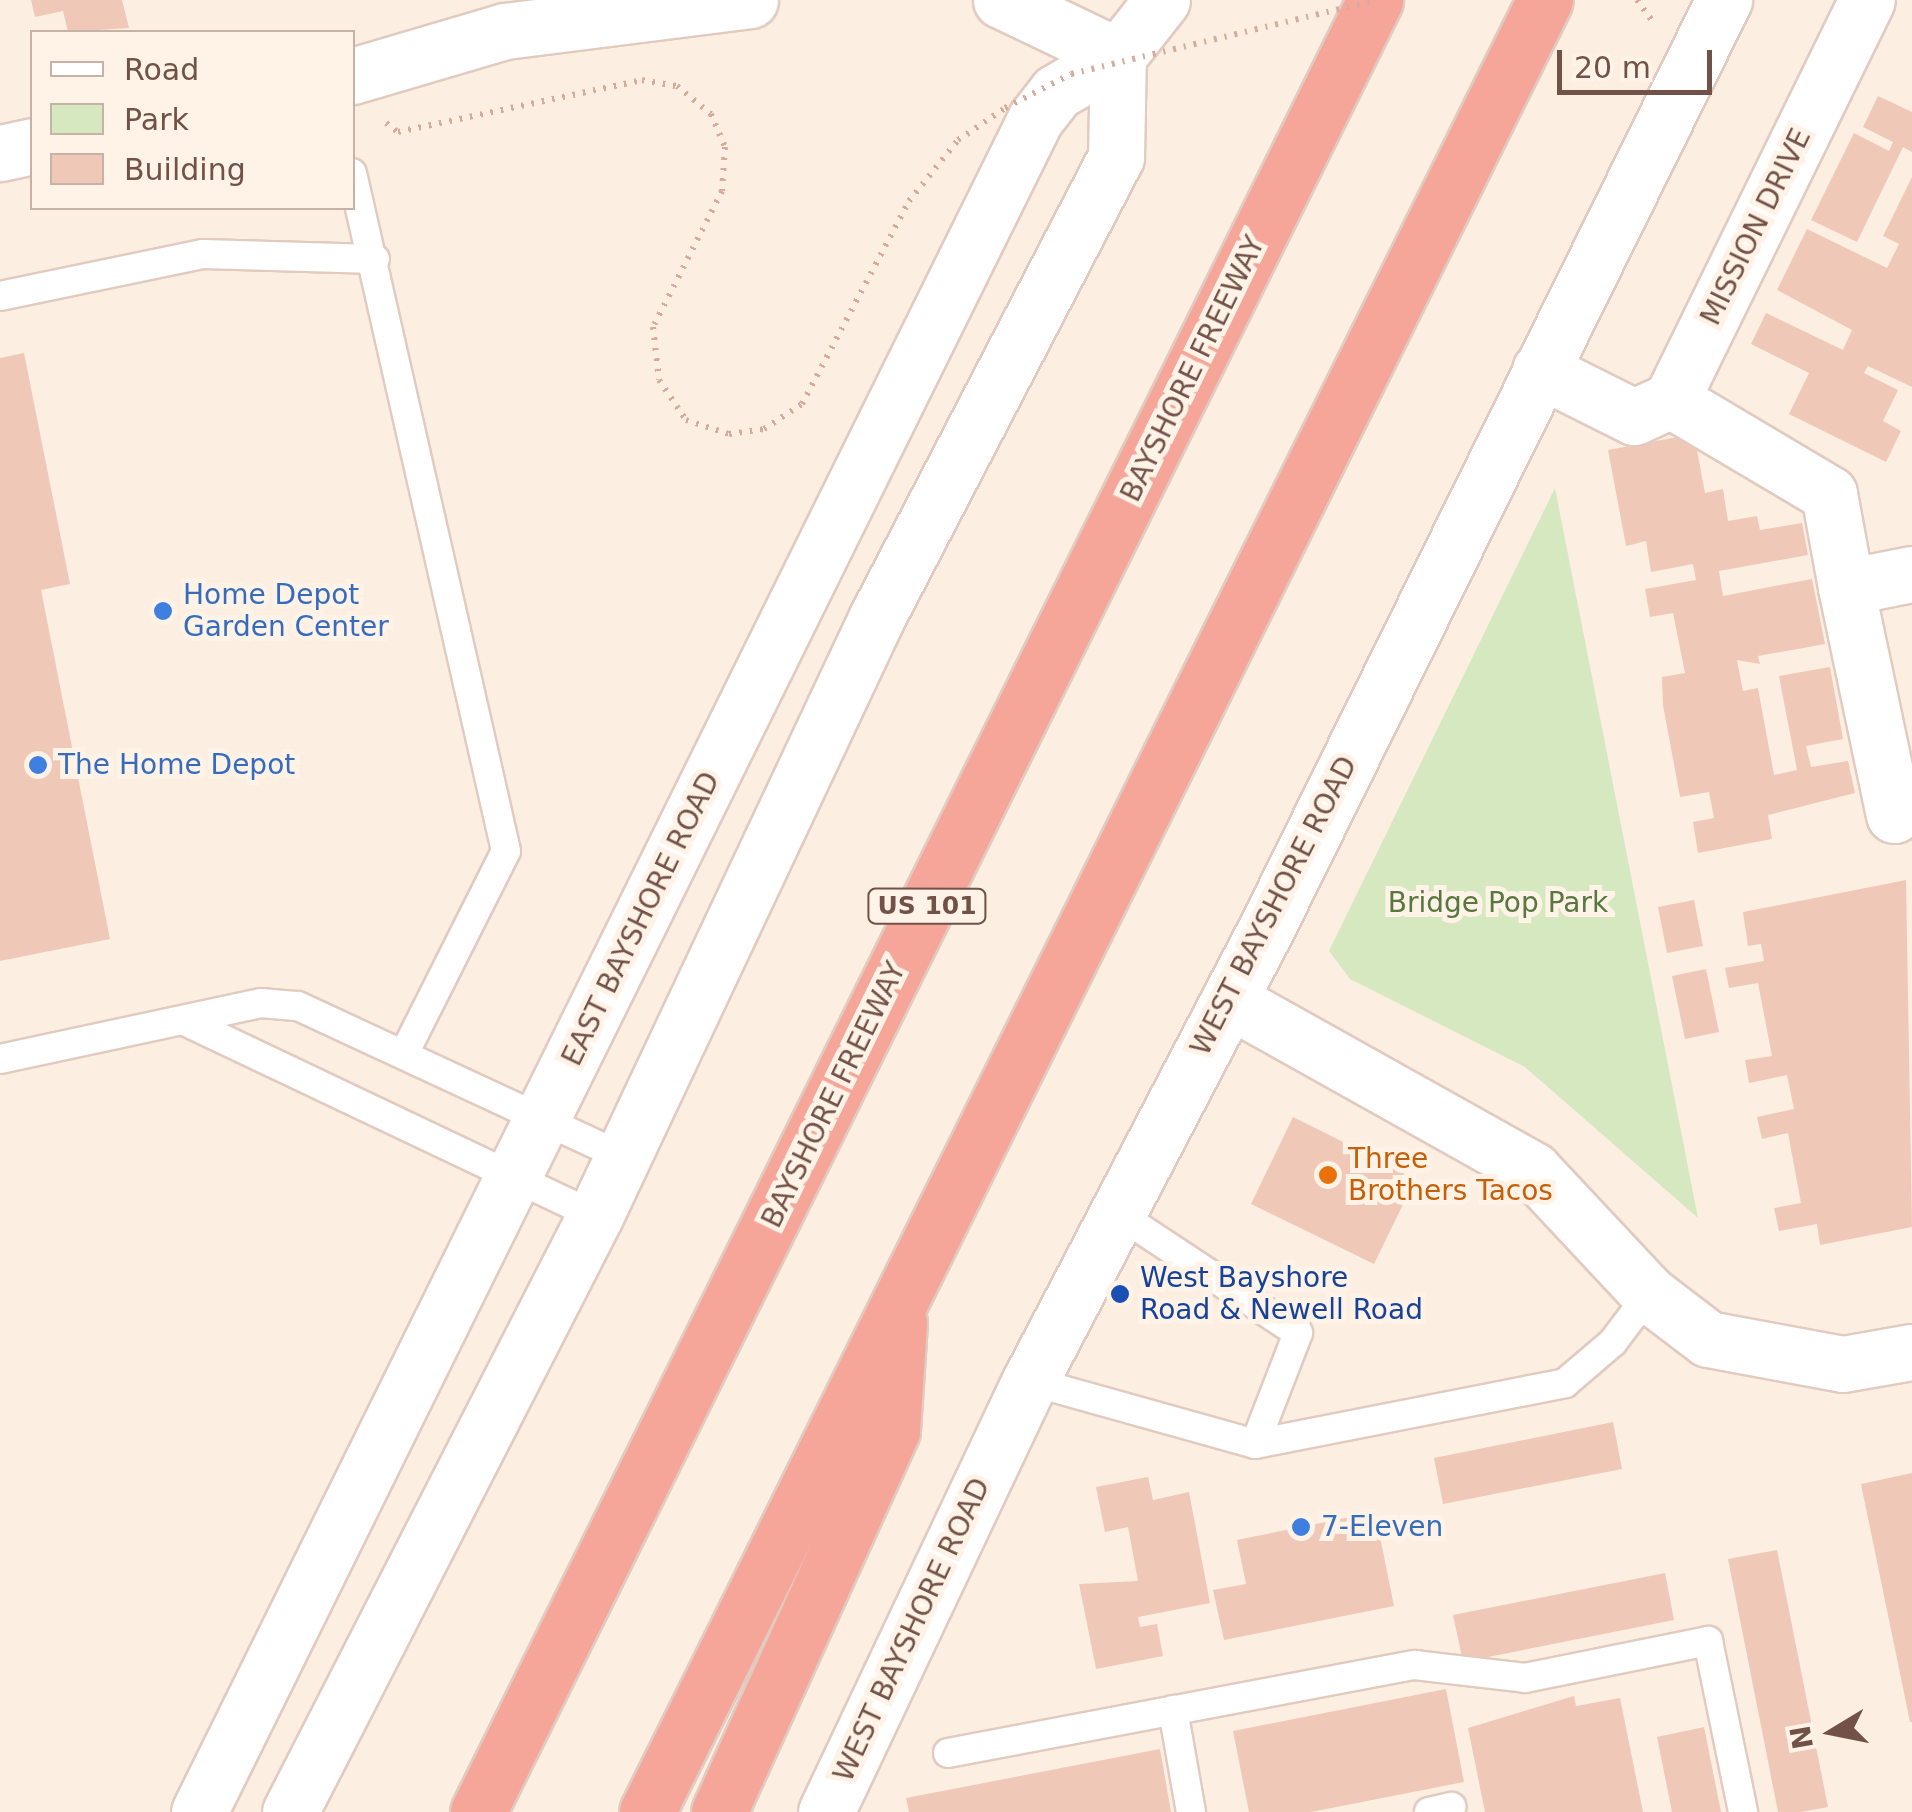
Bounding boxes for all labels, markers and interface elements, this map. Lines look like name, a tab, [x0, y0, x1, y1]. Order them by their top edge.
legend	[30, 30, 355, 210]
scale bar	[1562, 30, 1717, 92]
text: 20 m	[1574, 50, 1651, 85]
text: Road	[124, 52, 199, 87]
text: Park	[124, 102, 189, 137]
street label: MISSION DRIVE	[1694, 123, 1818, 331]
text: Building	[124, 152, 246, 187]
street label: BAYSHORE FREEWAY	[1114, 231, 1272, 507]
place label: Home Depot Garden Center	[183, 578, 389, 644]
marker: Home Depot Garden Center	[152, 600, 174, 622]
place label: The Home Depot	[58, 748, 295, 782]
street label: WEST BAYSHORE ROAD	[1184, 751, 1364, 1061]
marker: The Home Depot	[27, 754, 49, 776]
street label: EAST BAYSHORE ROAD	[555, 767, 727, 1071]
road number: US 101	[867, 886, 987, 926]
park label: Bridge Pop Park	[1388, 886, 1608, 920]
street label: BAYSHORE FREEWAY	[755, 957, 913, 1233]
place label: Three Brothers Tacos	[1348, 1142, 1553, 1208]
marker: Three Brothers Tacos	[1317, 1164, 1339, 1186]
place label: West Bayshore Road & Newell Road	[1140, 1261, 1423, 1327]
marker: West Bayshore Road & Newell Road	[1109, 1283, 1131, 1305]
street label: WEST BAYSHORE ROAD	[827, 1473, 997, 1787]
place label: 7-Eleven	[1321, 1510, 1443, 1544]
marker: 7-Eleven	[1290, 1516, 1312, 1538]
north arrow	[1782, 1682, 1882, 1782]
text: N	[1784, 1723, 1820, 1752]

